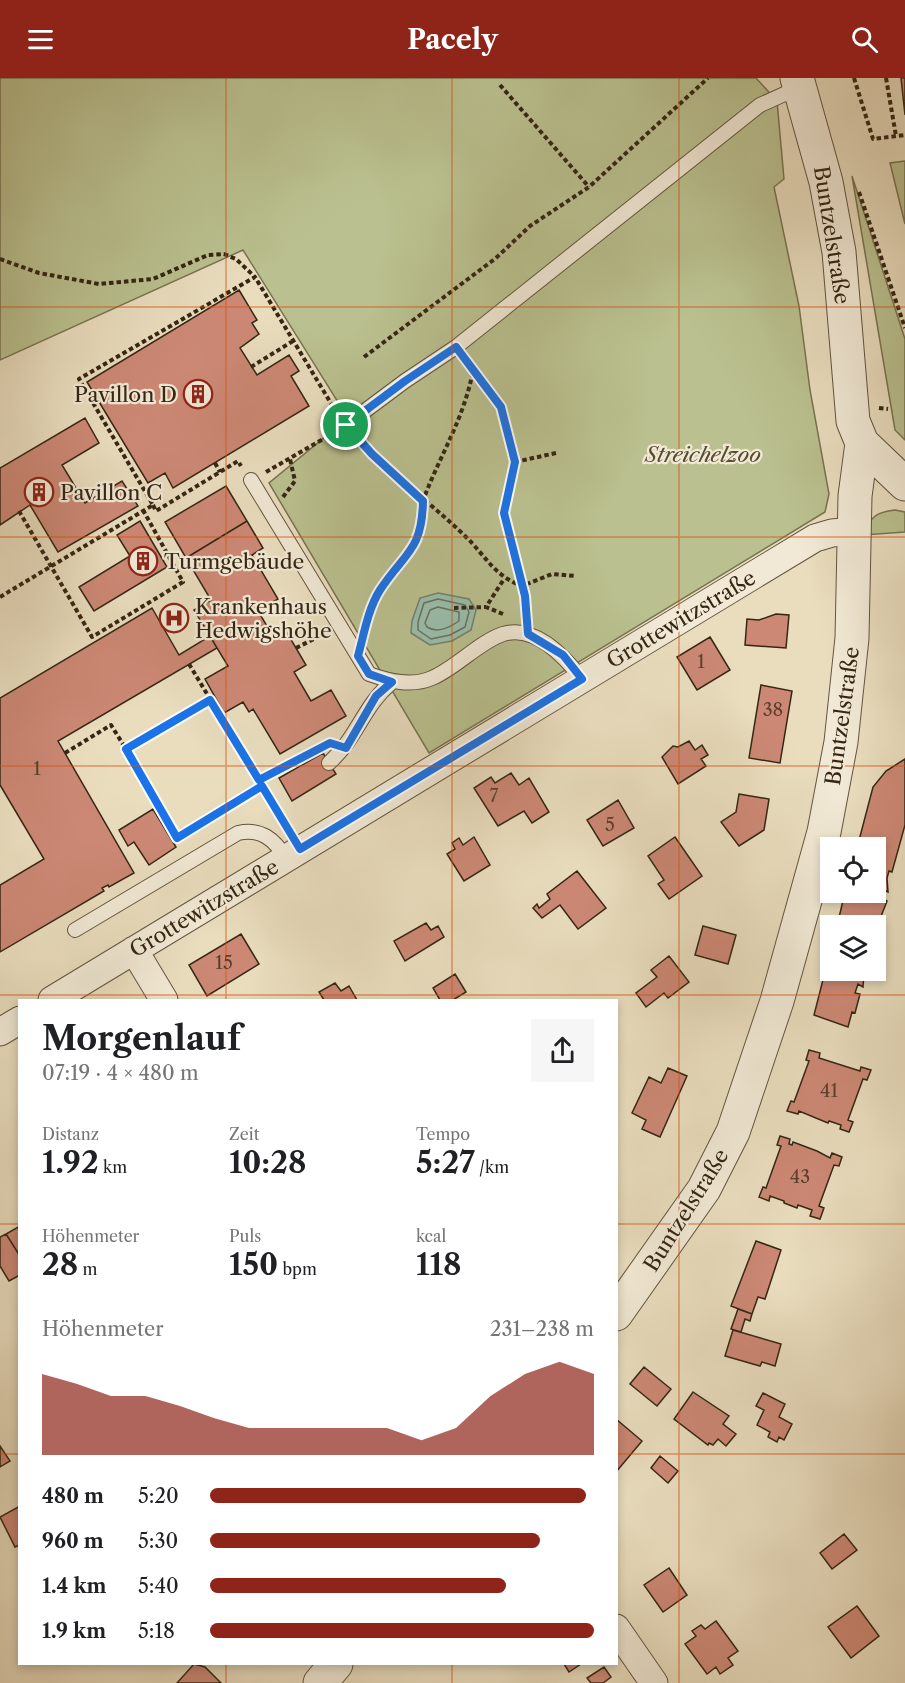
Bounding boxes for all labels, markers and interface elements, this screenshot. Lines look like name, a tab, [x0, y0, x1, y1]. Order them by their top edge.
icon: menu	[24, 23, 57, 56]
text: Pacely	[407, 23, 498, 56]
icon: search	[848, 23, 881, 56]
street label: Buntzelstraße	[809, 164, 855, 306]
building icon: Pavillon D	[182, 378, 214, 410]
place label: Pavillon D	[74, 382, 177, 407]
pin	[320, 399, 371, 450]
icon: arrive	[329, 408, 362, 441]
park label: Streichelzoo	[643, 442, 761, 467]
building icon: Pavillon C	[23, 476, 55, 508]
place label: Pavillon C	[60, 480, 162, 505]
building icon: Turmgebäude	[127, 545, 159, 577]
place label: Turmgebäude	[164, 549, 304, 574]
street label: Grottewitzstraße	[602, 565, 760, 673]
place label: Krankenhaus Hedwigshöhe	[195, 594, 332, 643]
hospital icon: Krankenhaus Hedwigshöhe	[158, 602, 190, 634]
street label: Buntzelstraße	[820, 645, 864, 787]
house number: 1	[697, 651, 705, 673]
house number: 38	[763, 699, 783, 721]
house number: 1	[33, 758, 41, 780]
house number: 7	[490, 785, 499, 807]
house number: 5	[605, 814, 615, 836]
map controls	[820, 837, 886, 981]
button: locate	[820, 837, 886, 903]
street label: Grottewitzstraße	[125, 854, 283, 962]
button: layers	[820, 915, 886, 981]
house number: 15	[215, 952, 233, 974]
text: Morgenlauf	[42, 1018, 241, 1059]
button: share	[531, 1019, 594, 1082]
text: 07:19 · 4 × 480 m	[42, 1061, 199, 1085]
house number: 41	[820, 1080, 838, 1102]
text: Distanz	[42, 1124, 99, 1144]
text: Zeit	[229, 1124, 259, 1144]
text: Tempo	[416, 1124, 470, 1144]
text: 1.92	[42, 1144, 99, 1181]
text: 10:28	[229, 1144, 306, 1181]
text: 5:27	[416, 1144, 475, 1181]
street label: Buntzelstraße	[638, 1144, 734, 1276]
text: km	[99, 1157, 127, 1177]
text: /km	[475, 1157, 509, 1177]
house number: 43	[790, 1166, 810, 1188]
text: Höhenmeter	[42, 1226, 139, 1246]
text: Puls	[229, 1226, 261, 1246]
text: kcal	[416, 1226, 446, 1246]
text: 28	[42, 1246, 78, 1283]
text: 150	[229, 1246, 278, 1283]
text: 118	[416, 1246, 461, 1283]
text: m	[78, 1259, 97, 1279]
text: bpm	[278, 1259, 317, 1279]
text: Höhenmeter	[42, 1317, 164, 1341]
text: 231–238 m	[490, 1317, 594, 1341]
text: 480 m	[42, 1484, 104, 1508]
text: 5:20	[138, 1484, 179, 1508]
text: 960 m	[42, 1529, 104, 1553]
text: 5:30	[138, 1529, 178, 1553]
text: 1.4 km	[42, 1574, 107, 1598]
text: 5:40	[138, 1574, 179, 1598]
text: 1.9 km	[42, 1619, 106, 1643]
text: 5:18	[138, 1619, 175, 1643]

